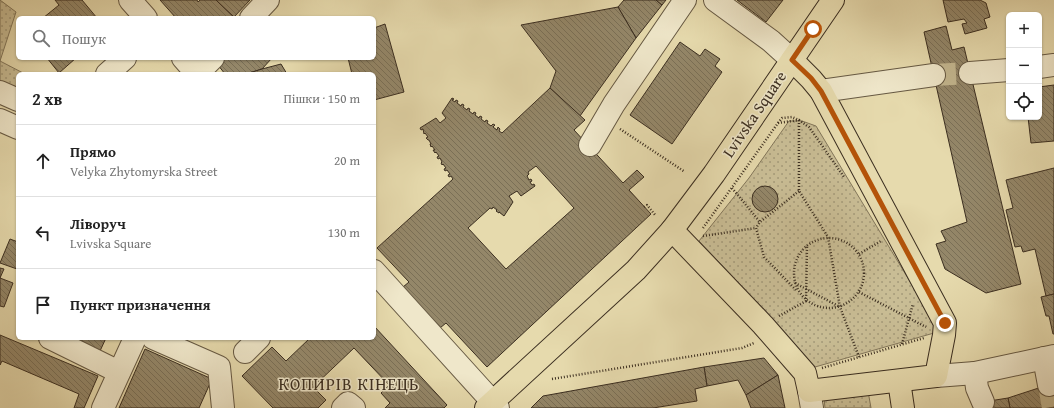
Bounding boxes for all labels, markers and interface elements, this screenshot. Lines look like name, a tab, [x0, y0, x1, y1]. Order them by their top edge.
map controls	[1006, 12, 1042, 120]
button: +	[1006, 12, 1042, 48]
search box	[16, 16, 376, 60]
route start	[804, 20, 822, 38]
icon: search	[30, 27, 52, 49]
text: Пошук	[62, 28, 106, 49]
button: −	[1006, 48, 1042, 84]
street label: Lvivska Square	[716, 66, 792, 162]
button: locate	[1006, 84, 1042, 120]
text: 2 хв	[32, 86, 62, 111]
text: Пішки · 150 m	[283, 89, 360, 108]
text: Прямо	[70, 141, 116, 162]
icon: ahead	[32, 150, 54, 172]
text: 20 m	[334, 151, 360, 170]
text: Velyka Zhytomyrska Street	[70, 162, 218, 181]
text: Ліворуч	[70, 213, 126, 234]
icon: left	[32, 222, 54, 244]
text: 130 m	[328, 223, 360, 242]
text: Lvivska Square	[70, 234, 151, 253]
icon: arrive	[32, 294, 54, 316]
text: Пункт призначення	[70, 294, 211, 315]
route end	[936, 314, 954, 332]
district label: КОПИРІВ КІНЕЦЬ	[279, 371, 419, 396]

